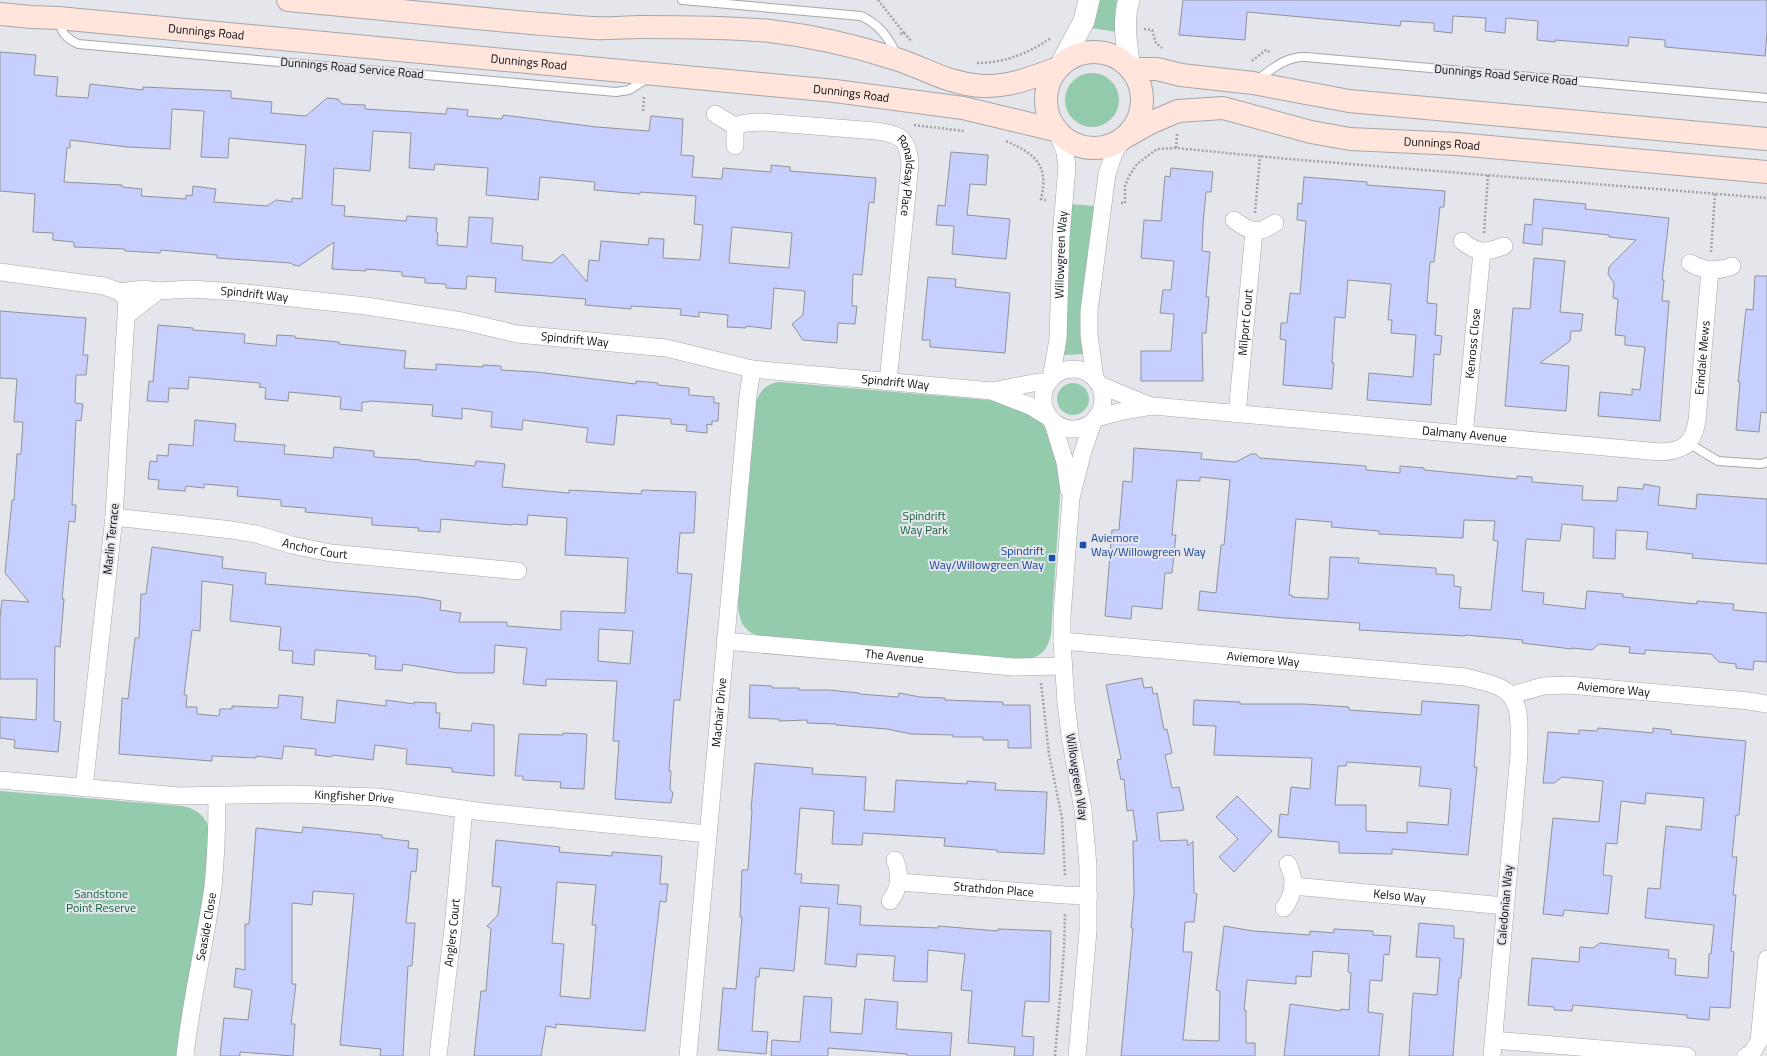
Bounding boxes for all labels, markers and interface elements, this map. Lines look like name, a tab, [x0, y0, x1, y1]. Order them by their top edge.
street label: Dunnings Road	[167, 18, 245, 44]
street label: Dunnings Road	[490, 49, 568, 75]
street label: Dunnings Road Service Road	[279, 52, 425, 83]
street label: Dunnings Road Service Road	[1433, 59, 1579, 90]
street label: Dunnings Road	[812, 79, 891, 107]
street label: Ronaldsay Place	[893, 130, 920, 217]
street label: Dunnings Road	[1403, 132, 1481, 155]
street label: Willowgreen Way	[1049, 210, 1072, 299]
street label: Spindrift Way	[220, 281, 290, 307]
street label: Milport Court	[1232, 287, 1258, 356]
street label: Kenross Close	[1460, 307, 1485, 380]
street label: Erindale Mews	[1689, 319, 1715, 396]
street label: Spindrift Way	[540, 326, 610, 352]
street label: Spindrift Way	[861, 369, 930, 394]
street label: Dalmany Avenue	[1421, 420, 1508, 447]
street label: Marlin Terrace	[97, 502, 124, 576]
park label: Spindrift Way Park	[900, 506, 948, 539]
place label: Aviemore Way/Willowgreen Way	[1091, 528, 1206, 561]
street label: Anchor Court	[280, 533, 349, 564]
marker: Aviemore Way/Willowgreen Way	[1078, 540, 1088, 550]
place label: Spindrift Way/Willowgreen Way	[929, 541, 1045, 574]
marker: Spindrift Way/Willowgreen Way	[1047, 553, 1057, 563]
street label: The Avenue	[864, 644, 925, 668]
street label: Aviemore Way	[1226, 646, 1301, 671]
street label: Aviemore Way	[1576, 676, 1651, 701]
street label: Machair Drive	[706, 677, 731, 748]
street label: Willowgreen Way	[1061, 732, 1094, 822]
street label: Kingfisher Drive	[314, 785, 395, 808]
street label: Caledonian Way	[1492, 864, 1517, 946]
street label: Strathdon Place	[953, 876, 1035, 902]
park label: Sandstone Point Reserve	[66, 884, 136, 917]
street label: Kelso Way	[1373, 884, 1427, 907]
street label: Seaside Close	[190, 891, 221, 963]
street label: Anglers Court	[439, 897, 465, 968]

